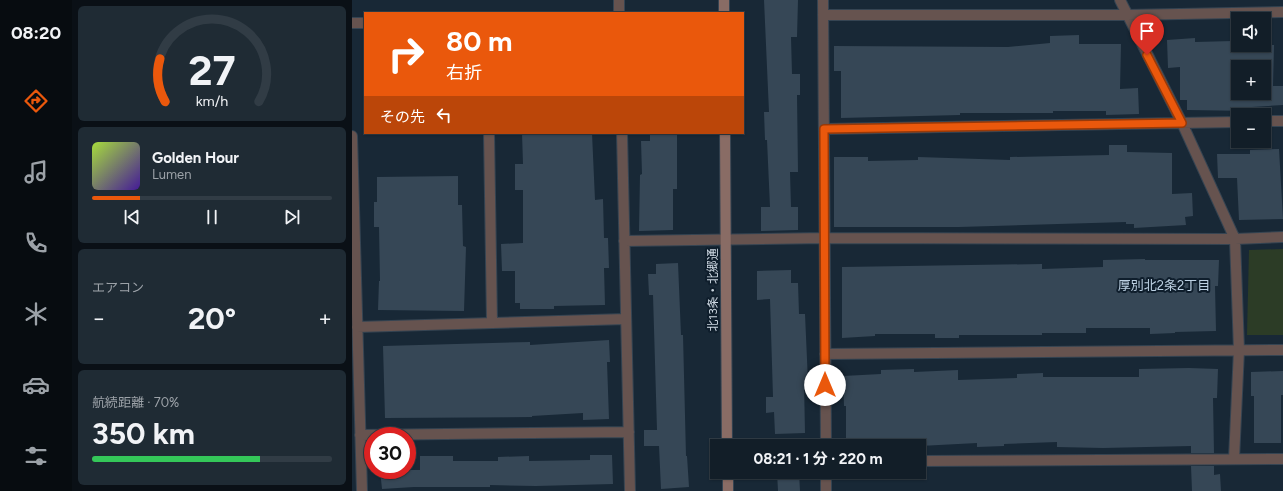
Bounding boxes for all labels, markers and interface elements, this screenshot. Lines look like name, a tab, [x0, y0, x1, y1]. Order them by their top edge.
map controls	[1231, 12, 1271, 148]
button: sound	[1231, 12, 1271, 52]
pin	[1130, 14, 1164, 55]
icon: arrive	[1136, 20, 1158, 42]
text: 08:20	[11, 22, 61, 44]
text: 80 m	[446, 24, 512, 58]
icon: right	[380, 28, 432, 80]
text: 27	[188, 44, 236, 94]
button: +	[1231, 60, 1271, 100]
text: 右折	[446, 62, 482, 84]
icon: directions	[22, 87, 50, 115]
text: km/h	[196, 91, 228, 109]
icon: left	[433, 104, 455, 126]
text: その先	[380, 108, 425, 126]
button: −	[1231, 108, 1271, 148]
text: Golden Hour	[152, 149, 239, 167]
icon: music	[22, 158, 50, 186]
text: Lumen	[152, 167, 191, 182]
icon: previous	[121, 206, 143, 228]
icon: pause	[201, 206, 223, 228]
icon: next	[281, 206, 303, 228]
icon: phone	[22, 229, 50, 257]
street label: 北13条・北郷通	[706, 248, 720, 332]
district label: 厚別北2条2丁目	[1118, 278, 1210, 293]
text: エアコン	[92, 280, 144, 295]
icon: climate	[22, 300, 50, 328]
text: 20°	[188, 300, 236, 337]
text: −	[92, 305, 106, 332]
text: +	[318, 305, 332, 332]
position arrow	[804, 364, 846, 406]
icon: car	[22, 371, 50, 399]
text: 航続距離 · 70%	[92, 395, 179, 410]
text: 350 km	[92, 415, 195, 452]
speed limit sign: 30	[364, 427, 416, 479]
icon: filters	[22, 442, 50, 470]
text: 08:21 · 1 分 · 220 m	[753, 450, 883, 468]

